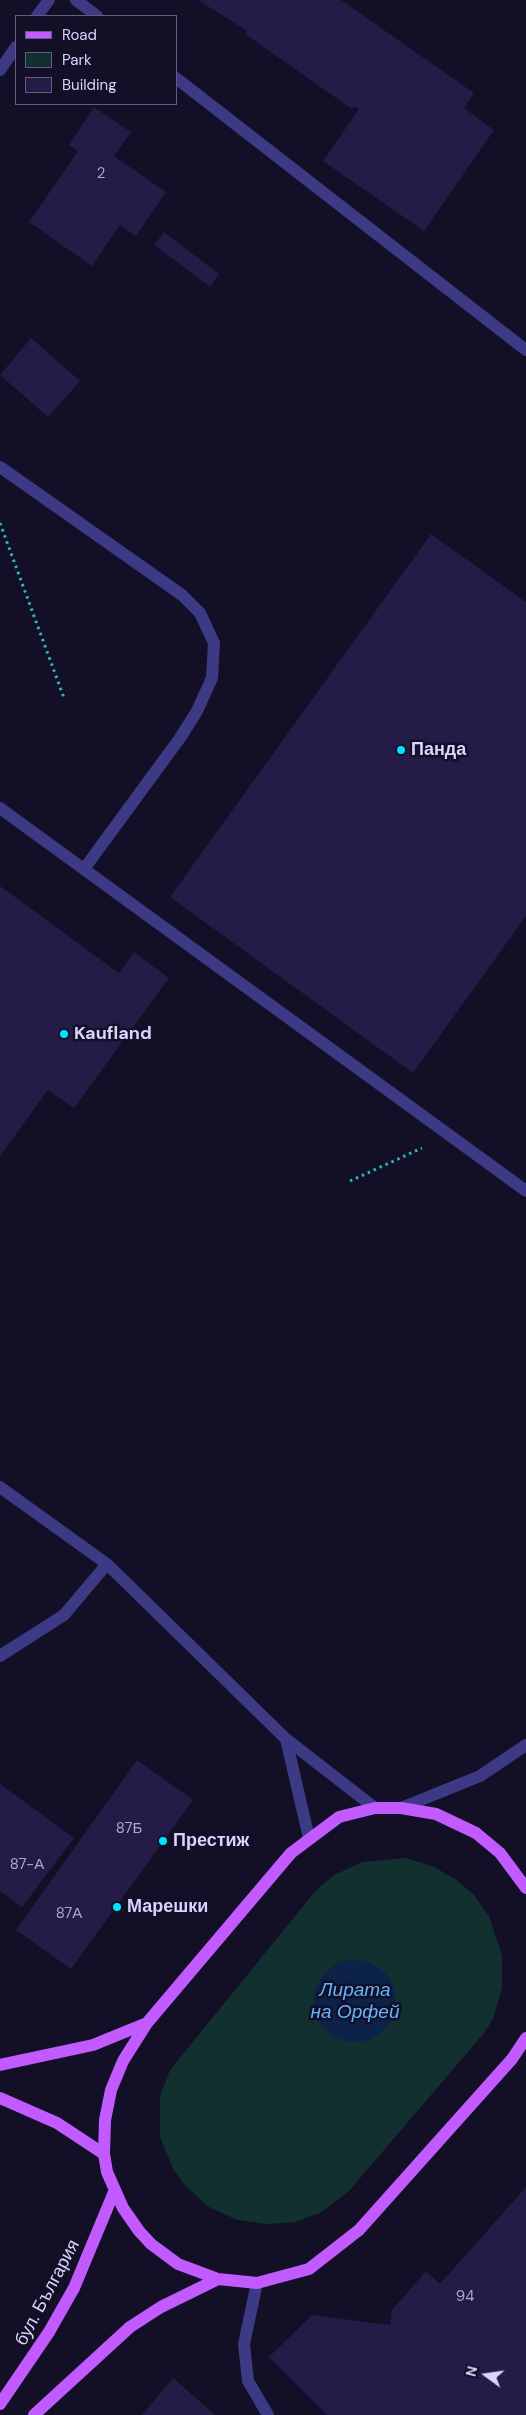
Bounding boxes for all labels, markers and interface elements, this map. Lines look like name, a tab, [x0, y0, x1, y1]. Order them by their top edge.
legend	[15, 15, 178, 105]
text: Road	[62, 25, 97, 45]
text: Park	[62, 50, 92, 70]
text: Building	[62, 75, 117, 95]
house number: 2	[97, 165, 105, 183]
place label: Панда	[411, 739, 466, 761]
marker: Панда	[395, 744, 407, 756]
place label: Kaufland	[74, 1023, 152, 1045]
marker: Kaufland	[58, 1028, 70, 1040]
house number: 87Б	[116, 1820, 142, 1838]
place label: Престиж	[173, 1830, 249, 1852]
marker: Престиж	[157, 1835, 169, 1847]
house number: 87-А	[10, 1856, 44, 1874]
place label: Марешки	[127, 1896, 208, 1918]
marker: Марешки	[111, 1901, 123, 1913]
house number: 87А	[56, 1905, 82, 1923]
water label: Лирата на Орфей	[311, 1980, 399, 2024]
street label: бул. България	[11, 2236, 85, 2350]
house number: 94	[456, 2288, 474, 2306]
north arrow	[461, 2350, 511, 2400]
text: N	[461, 2364, 481, 2379]

